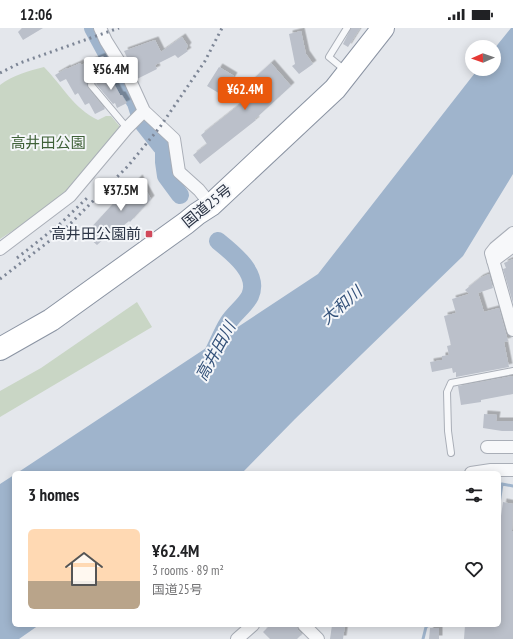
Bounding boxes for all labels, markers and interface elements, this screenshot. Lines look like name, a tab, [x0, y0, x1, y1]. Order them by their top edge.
text: 12:06	[20, 5, 52, 24]
north arrow	[465, 40, 501, 76]
map controls	[465, 40, 501, 76]
pin: ¥56.4M	[78, 57, 144, 91]
text: ¥56.4M	[93, 61, 129, 78]
pin: ¥62.4M	[212, 77, 278, 111]
text: ¥62.4M	[227, 81, 263, 98]
park label: 高井田公園	[10, 133, 86, 152]
pin: ¥37.5M	[88, 178, 154, 212]
street label: 国道25号	[178, 180, 235, 231]
text: ¥37.5M	[104, 182, 138, 199]
place label: 高井田公園前	[51, 224, 141, 243]
marker: 高井田公園前	[144, 229, 154, 239]
water label: 大和川	[316, 280, 367, 328]
water label: 高井田川	[191, 316, 240, 384]
text: 3 homes	[28, 484, 79, 506]
icon: filters	[463, 484, 485, 506]
text: ¥62.4M	[152, 540, 199, 562]
icon: home	[60, 545, 108, 593]
icon: heart	[463, 558, 485, 580]
text: 3 rooms · 89 m²	[152, 562, 224, 579]
text: 国道25号	[152, 581, 203, 598]

